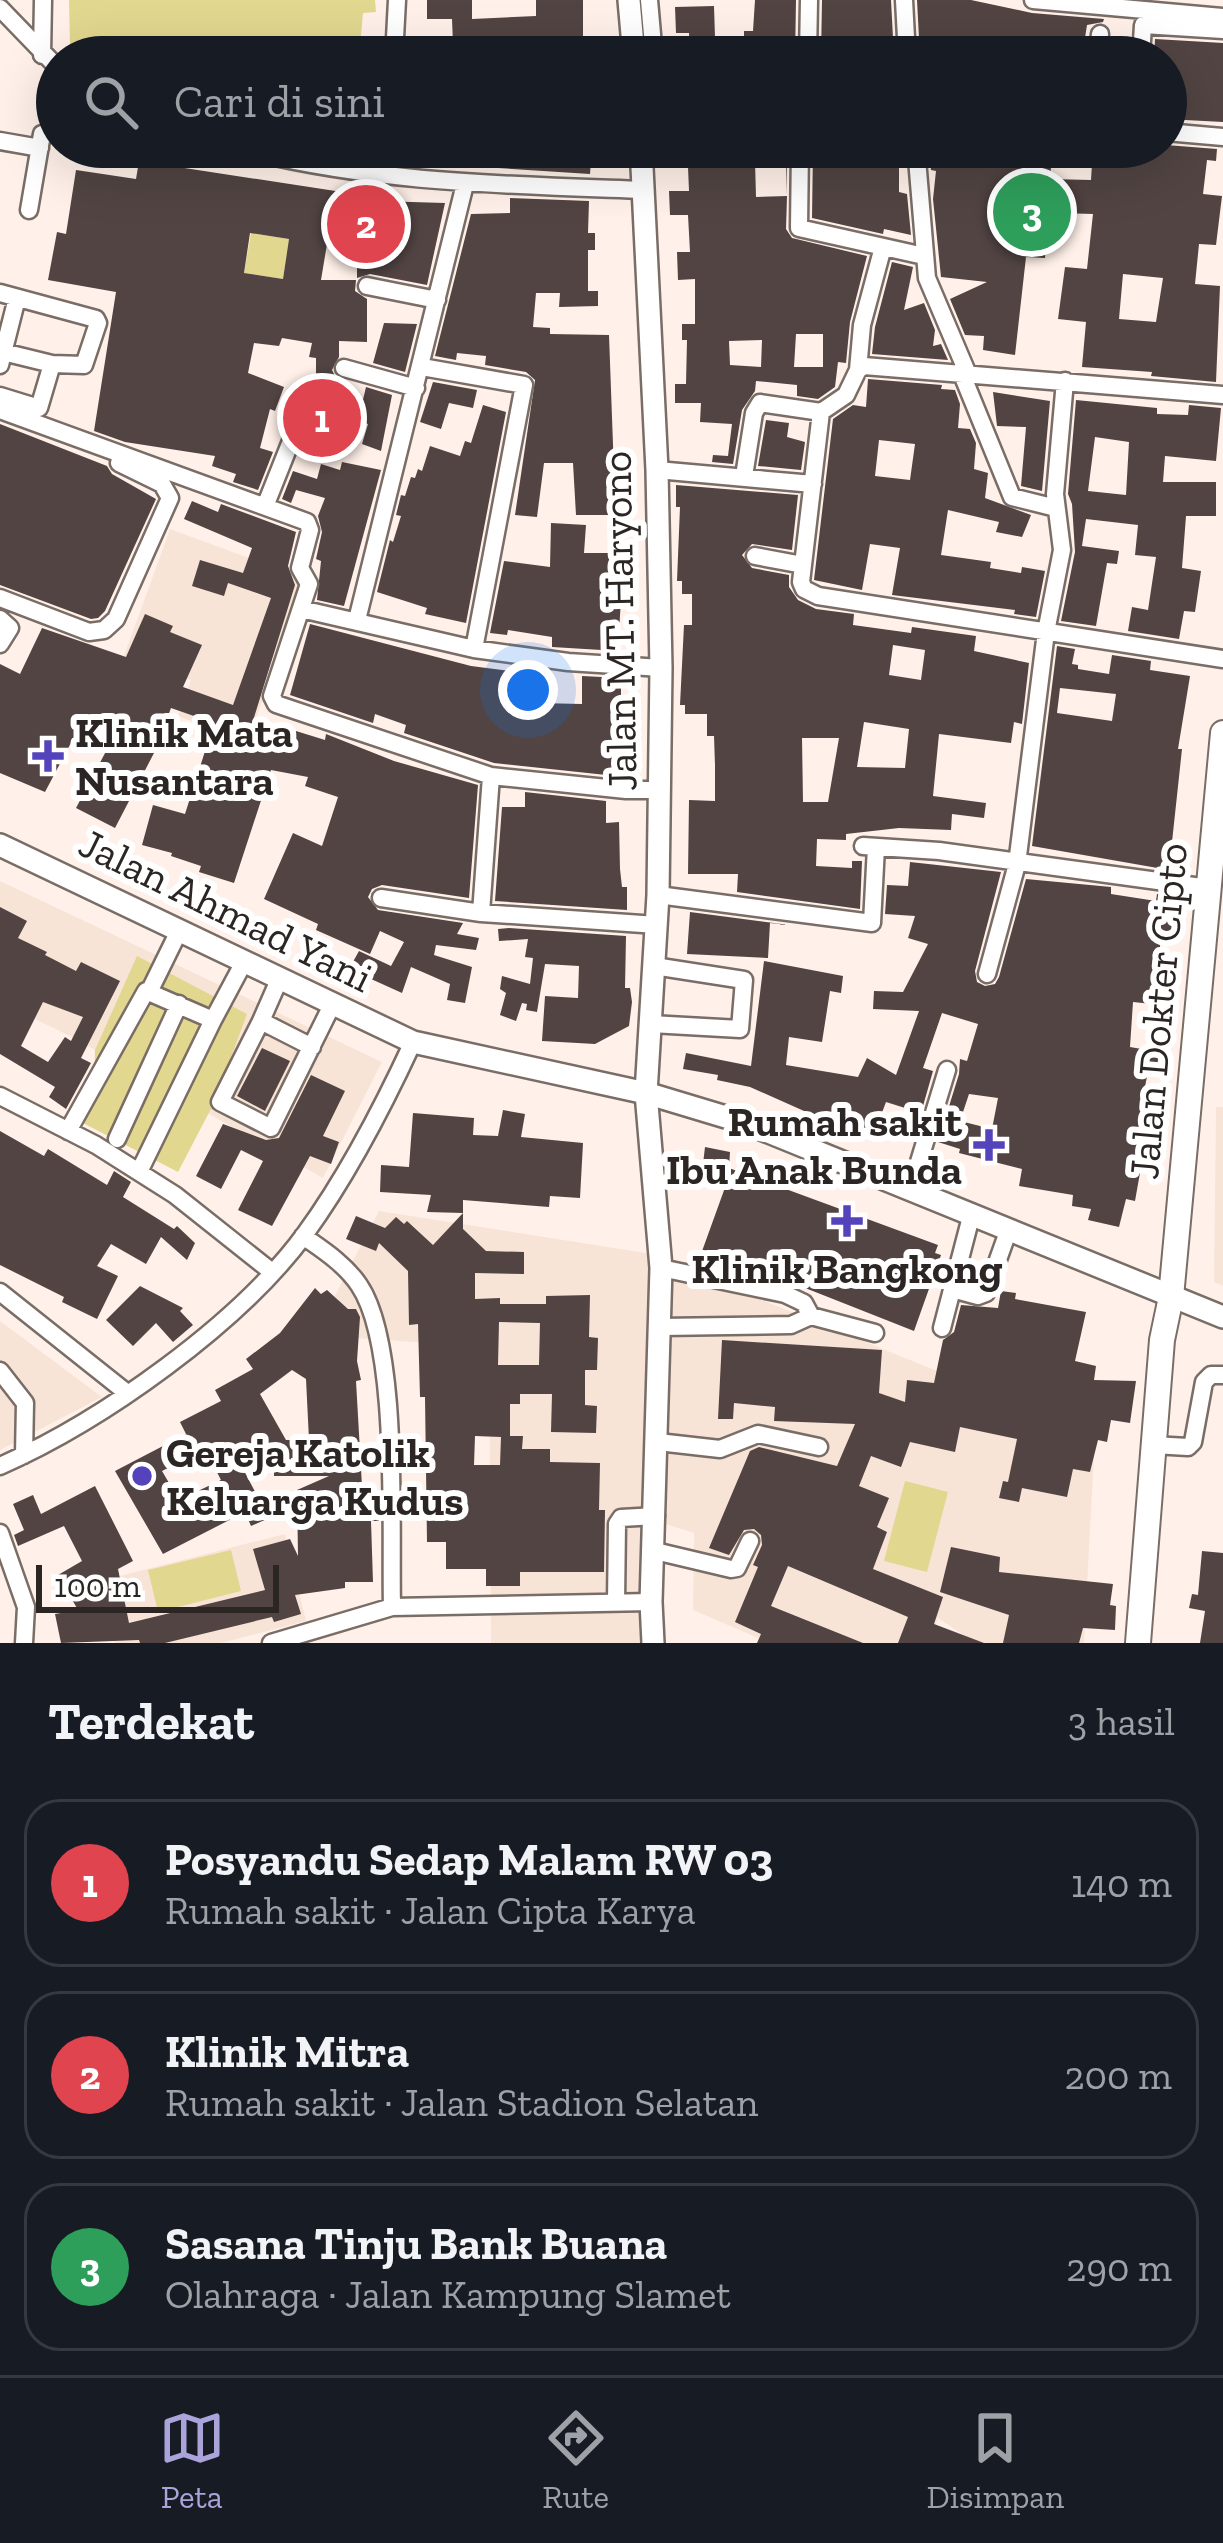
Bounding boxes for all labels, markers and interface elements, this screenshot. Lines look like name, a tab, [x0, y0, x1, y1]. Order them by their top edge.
search box	[36, 36, 1187, 168]
icon: search	[78, 69, 144, 135]
text: Cari di sini	[174, 75, 385, 129]
pin: 3	[993, 167, 1071, 257]
pin: 2	[327, 179, 405, 269]
pin: 1	[283, 373, 361, 463]
street label: Jalan MT. Haryono	[591, 451, 647, 791]
your location	[498, 660, 558, 720]
place label: Klinik Mata Nusantara	[75, 707, 293, 806]
marker: Klinik Mata Nusantara	[32, 740, 64, 772]
street label: Jalan Ahmad Yani	[71, 817, 381, 1003]
street label: Jalan Dokter Cipto	[1118, 841, 1198, 1181]
place label: Rumah sakit Ibu Anak Bunda	[666, 1096, 963, 1195]
marker: Rumah sakit Ibu Anak Bunda	[973, 1129, 1005, 1161]
marker: Klinik Bangkong	[831, 1205, 863, 1237]
place label: Klinik Bangkong	[691, 1243, 1003, 1294]
place label: Gereja Katolik Keluarga Kudus	[166, 1427, 464, 1526]
marker: Gereja Katolik Keluarga Kudus	[129, 1463, 155, 1489]
scale bar	[36, 1559, 279, 1612]
text: 100 m	[54, 1566, 141, 1605]
text: Terdekat	[48, 1691, 254, 1752]
text: 3 hasil	[1068, 1698, 1175, 1745]
text: Posyandu Sedap Malam RW 03	[165, 1833, 773, 1887]
text: 1	[82, 1860, 98, 1907]
text: 140 m	[1071, 1860, 1172, 1907]
text: Rumah sakit · Jalan Cipta Karya	[165, 1887, 696, 1934]
text: Klinik Mitra	[165, 2025, 409, 2079]
text: 2	[80, 2052, 100, 2099]
text: 200 m	[1064, 2052, 1172, 2099]
text: Rumah sakit · Jalan Stadion Selatan	[165, 2079, 758, 2126]
text: Sasana Tinju Bank Buana	[165, 2217, 667, 2271]
text: 3	[80, 2244, 100, 2291]
text: 290 m	[1066, 2244, 1172, 2291]
text: Olahraga · Jalan Kampung Slamet	[165, 2271, 731, 2318]
tab: Peta	[159, 2405, 225, 2516]
tab: Rute	[542, 2405, 609, 2516]
tab: Disimpan	[927, 2405, 1064, 2516]

